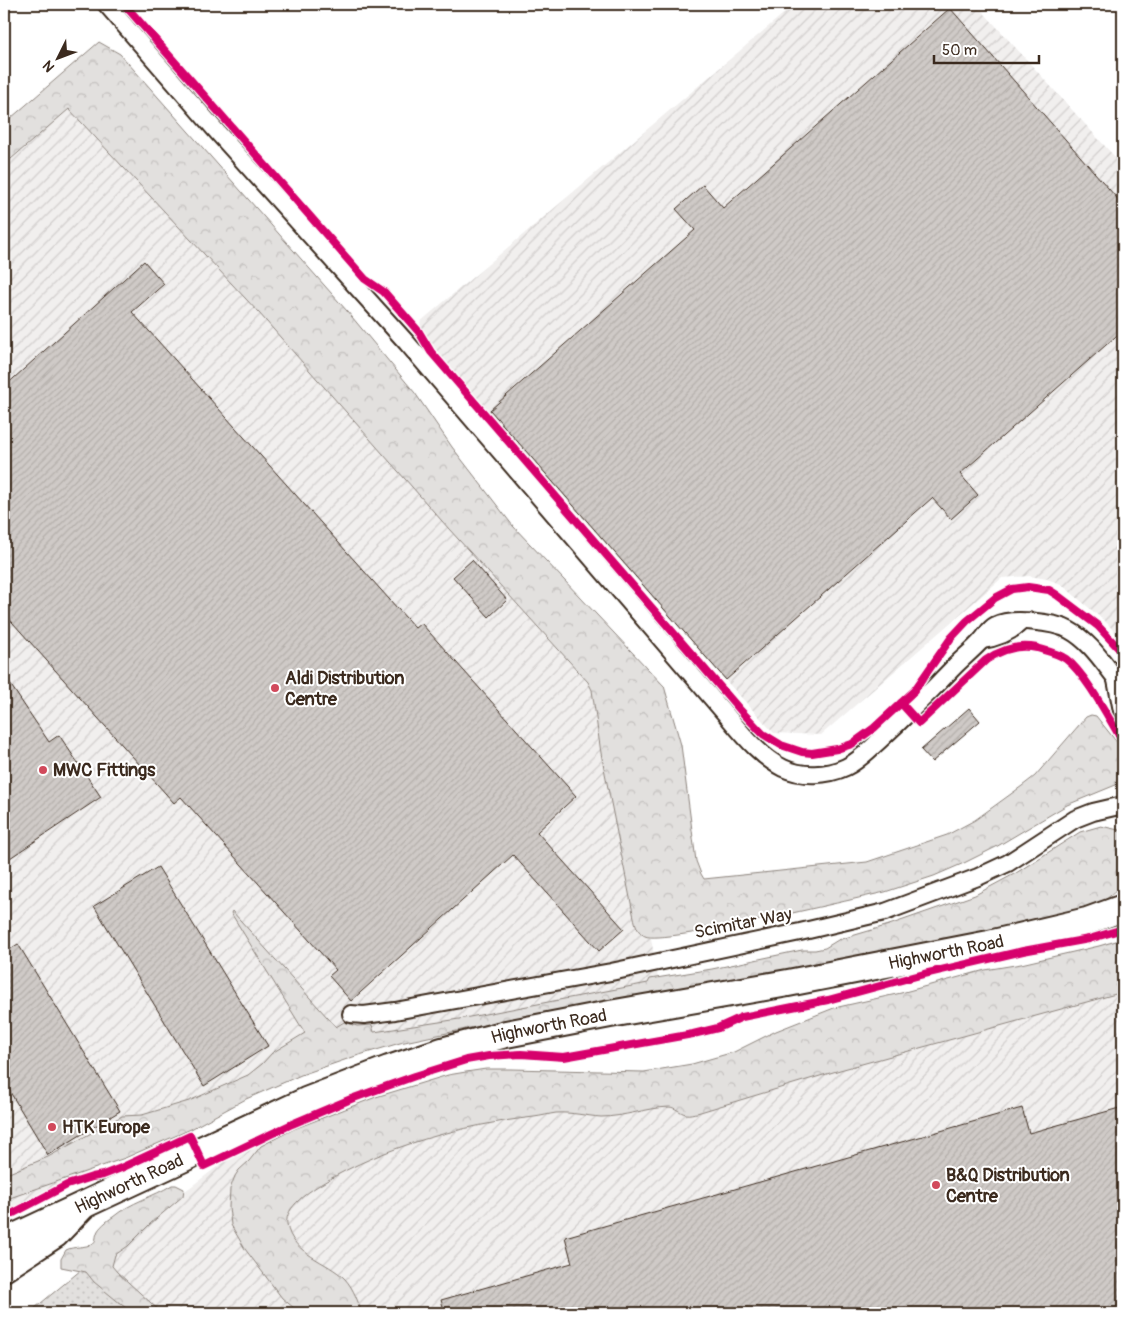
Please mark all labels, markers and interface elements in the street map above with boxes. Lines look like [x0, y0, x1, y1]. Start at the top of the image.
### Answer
north arrow [32, 32, 82, 82]
scale bar [934, 32, 1040, 64]
text: 50 m [942, 41, 977, 60]
text: N [39, 57, 58, 76]
place label: Aldi Distribution Centre [285, 667, 404, 711]
marker: Aldi Distribution Centre [269, 682, 281, 694]
place label: MWC Fittings [53, 759, 156, 782]
marker: MWC Fittings [37, 764, 49, 776]
street label: Scimitar Way [692, 903, 794, 944]
street label: Highworth Road [886, 930, 1006, 975]
street label: Highworth Road [488, 1004, 609, 1049]
place label: HTK Europe [62, 1116, 151, 1139]
marker: HTK Europe [46, 1121, 58, 1133]
street label: Highworth Road [71, 1149, 187, 1219]
place label: B&Q Distribution Centre [946, 1164, 1070, 1208]
marker: B&Q Distribution Centre [930, 1179, 942, 1191]

